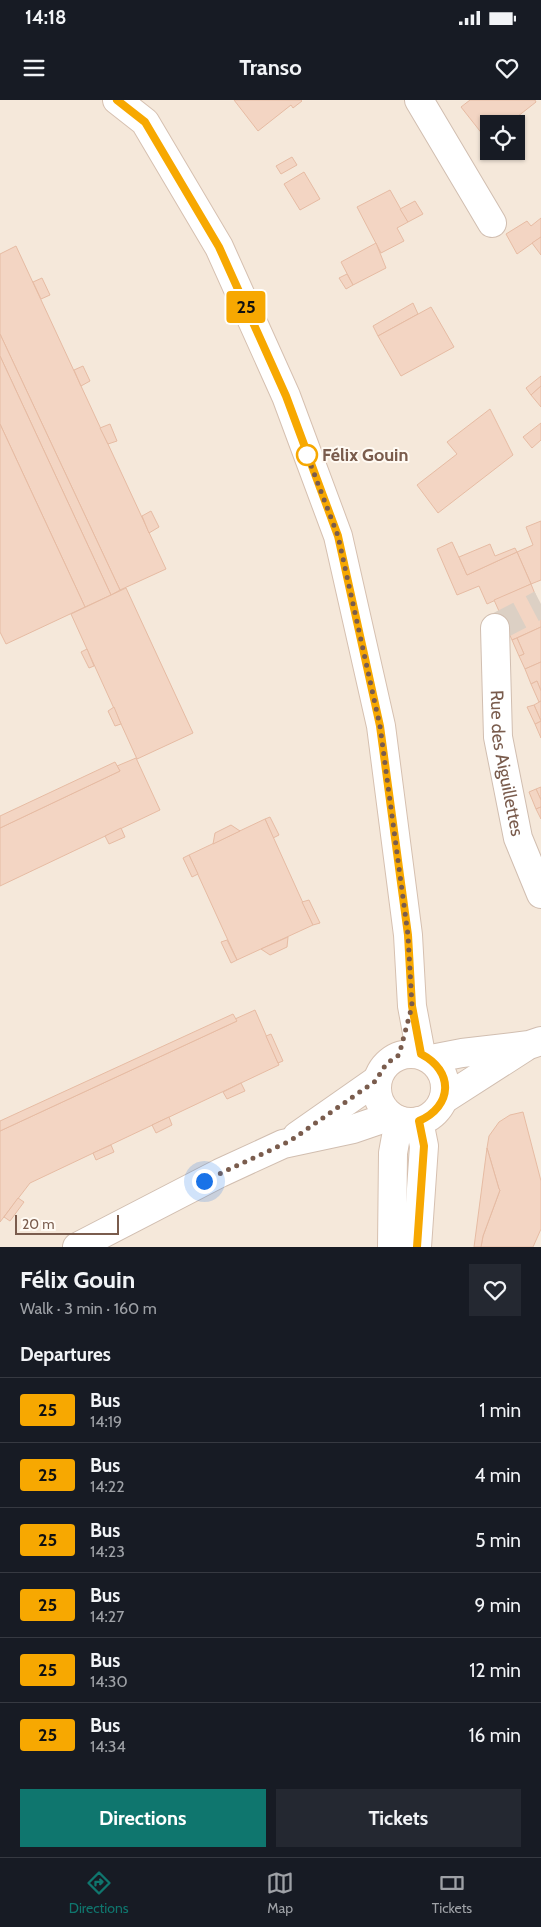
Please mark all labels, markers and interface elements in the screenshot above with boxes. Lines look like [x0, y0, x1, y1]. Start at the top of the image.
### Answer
text: 14:18 [25, 6, 67, 29]
icon: menu [20, 54, 48, 82]
text: Transo [239, 54, 302, 81]
icon: heart [493, 54, 521, 82]
map controls [480, 115, 525, 160]
button: locate [480, 115, 525, 160]
line badge: 25 [224, 291, 268, 323]
text: 25 [236, 296, 256, 318]
marker: Félix Gouin [296, 444, 318, 466]
place label: Félix Gouin [322, 444, 408, 466]
street label: Rue des Aiguillettes [486, 690, 528, 838]
your location [192, 1169, 217, 1194]
scale bar [15, 1212, 119, 1235]
text: 20 m [22, 1215, 55, 1233]
button: heart [469, 1264, 521, 1316]
text: Félix Gouin [20, 1265, 135, 1294]
text: Walk · 3 min · 160 m [20, 1299, 157, 1318]
text: Departures [20, 1343, 111, 1366]
text: Bus [90, 1389, 120, 1412]
text: 25 [38, 1399, 57, 1421]
text: 1 min [479, 1399, 521, 1422]
text: 14:19 [90, 1412, 122, 1431]
text: Bus [90, 1454, 120, 1477]
text: 25 [38, 1464, 57, 1486]
text: 4 min [474, 1464, 521, 1487]
text: 14:22 [90, 1477, 125, 1496]
text: Bus [90, 1519, 120, 1542]
text: 25 [38, 1529, 57, 1551]
text: 5 min [475, 1529, 521, 1552]
text: 14:23 [90, 1542, 125, 1561]
text: Bus [90, 1584, 120, 1607]
text: 25 [38, 1594, 57, 1616]
text: 9 min [475, 1594, 521, 1617]
text: 14:27 [90, 1607, 124, 1626]
text: Bus [90, 1649, 120, 1672]
text: 25 [38, 1659, 57, 1681]
text: 12 min [469, 1659, 521, 1682]
text: 14:30 [90, 1672, 128, 1691]
text: Bus [90, 1714, 120, 1737]
text: 25 [38, 1724, 57, 1746]
text: 16 min [468, 1724, 521, 1747]
text: 14:34 [90, 1737, 126, 1756]
button: Directions [20, 1789, 266, 1847]
button: Tickets [276, 1789, 521, 1847]
tab: Directions [69, 1869, 129, 1917]
tab: Map [266, 1869, 294, 1917]
tab: Tickets [432, 1869, 472, 1917]

